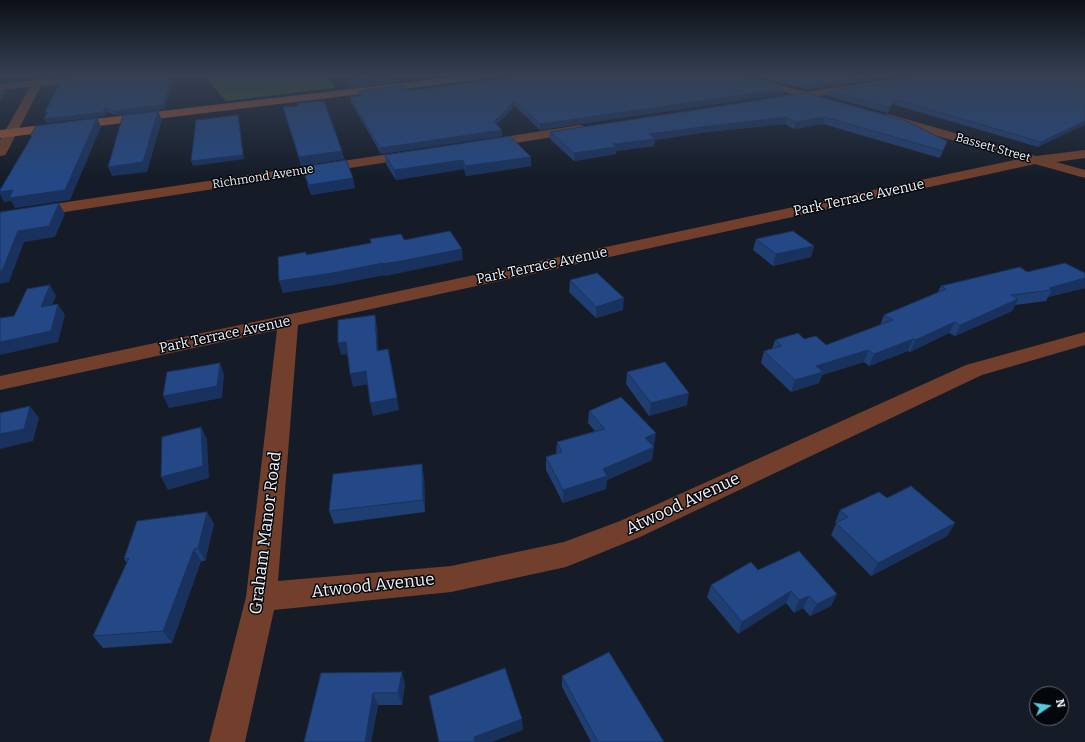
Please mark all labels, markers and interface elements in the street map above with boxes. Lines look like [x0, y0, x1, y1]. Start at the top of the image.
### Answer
street label: Bassett Street [954, 130, 1032, 166]
street label: Richmond Avenue [211, 162, 315, 192]
street label: Park Terrace Avenue [792, 176, 926, 220]
street label: Park Terrace Avenue [475, 244, 609, 288]
street label: Park Terrace Avenue [158, 313, 292, 357]
street label: Graham Manor Road [246, 450, 286, 616]
street label: Atwood Avenue [623, 469, 743, 539]
street label: Atwood Avenue [310, 569, 436, 603]
north arrow [1029, 686, 1069, 726]
text: N [1053, 698, 1067, 709]

